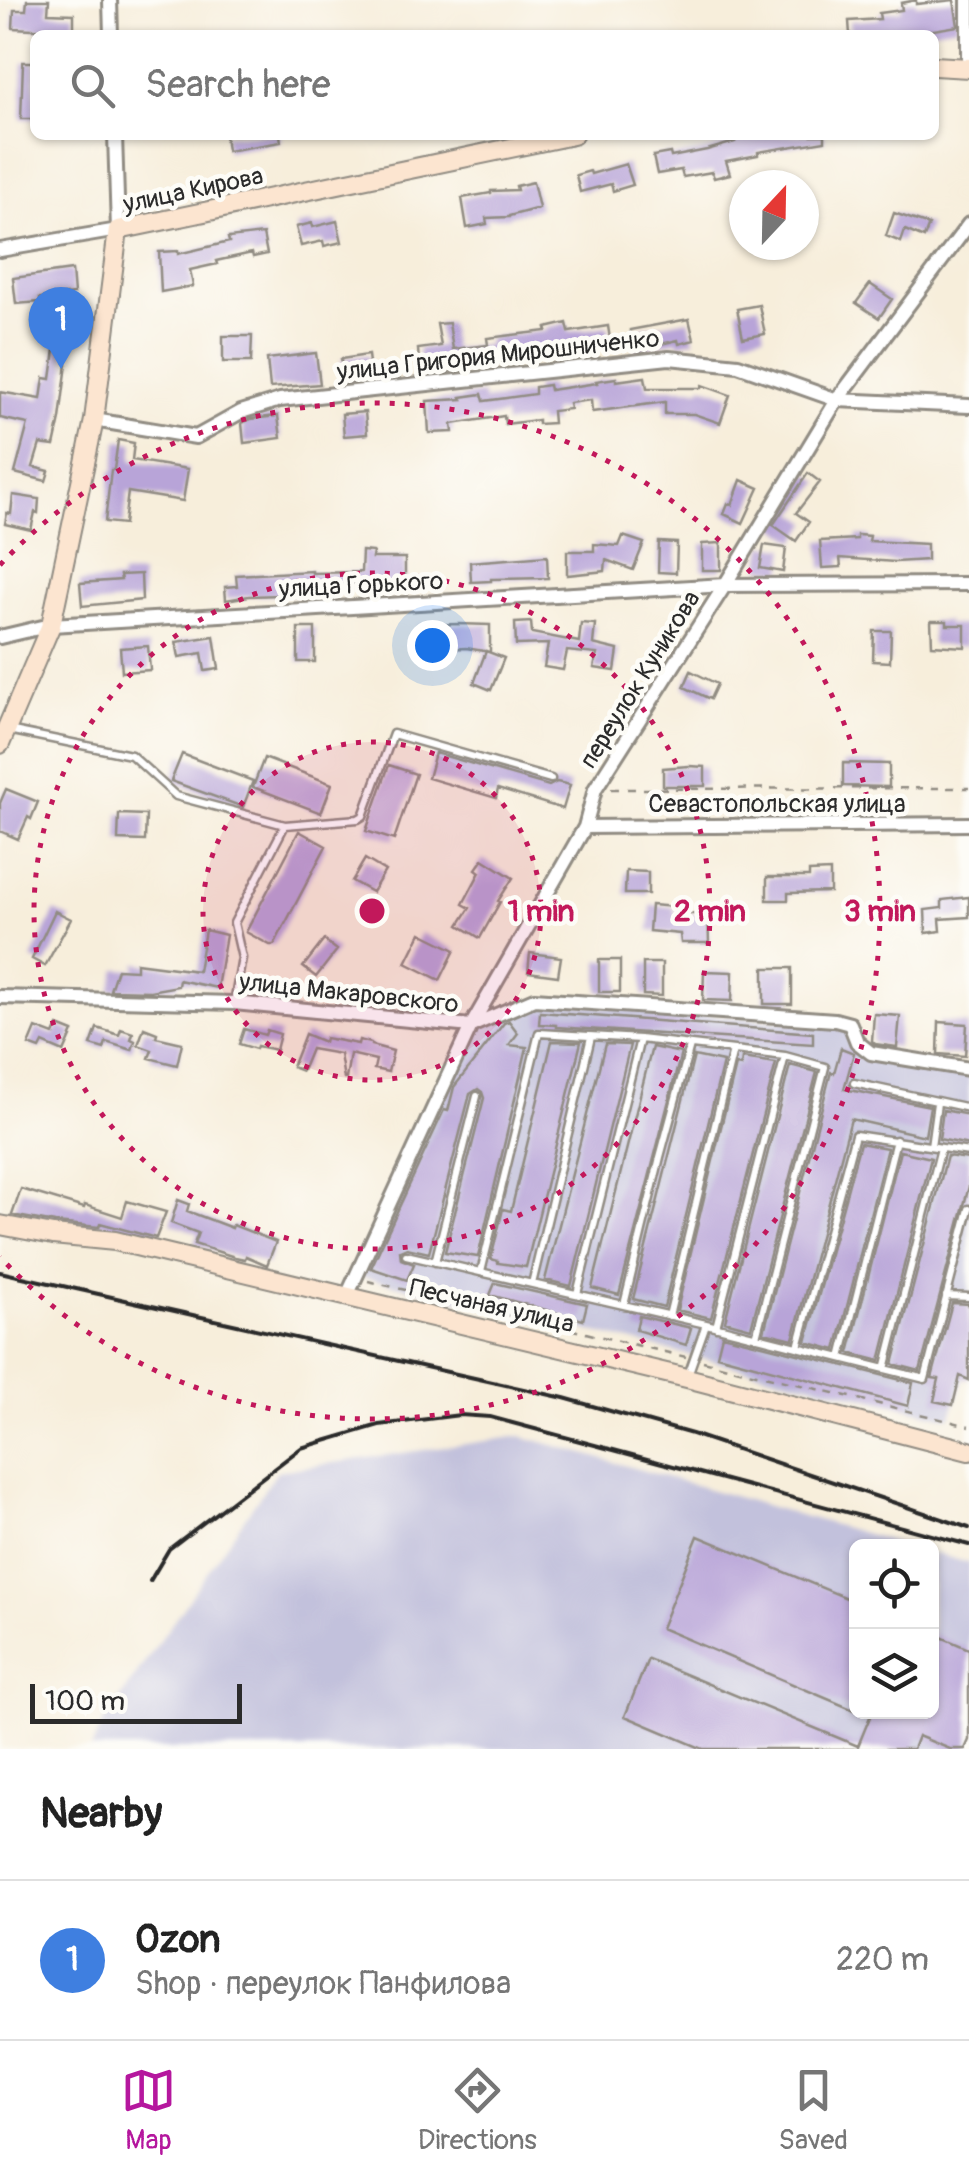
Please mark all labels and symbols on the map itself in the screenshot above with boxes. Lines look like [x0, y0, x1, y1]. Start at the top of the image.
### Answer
street label: улица Кирова [120, 161, 266, 221]
north arrow [729, 170, 819, 260]
pin: 1 [28, 286, 94, 369]
street label: улица Григория Мирошниченко [334, 323, 661, 388]
street label: улица Горького [277, 566, 444, 605]
street label: переулок Куникова [573, 585, 707, 774]
your location [407, 620, 458, 671]
street label: Севастопольская улица [648, 789, 906, 820]
centre of rings [354, 893, 390, 929]
text: 1 min [508, 893, 574, 930]
text: 2 min [674, 893, 746, 930]
text: 3 min [844, 893, 916, 930]
street label: улица Макаровского [237, 966, 460, 1020]
street label: Песчаная улица [406, 1272, 577, 1340]
scale bar [30, 1679, 242, 1724]

